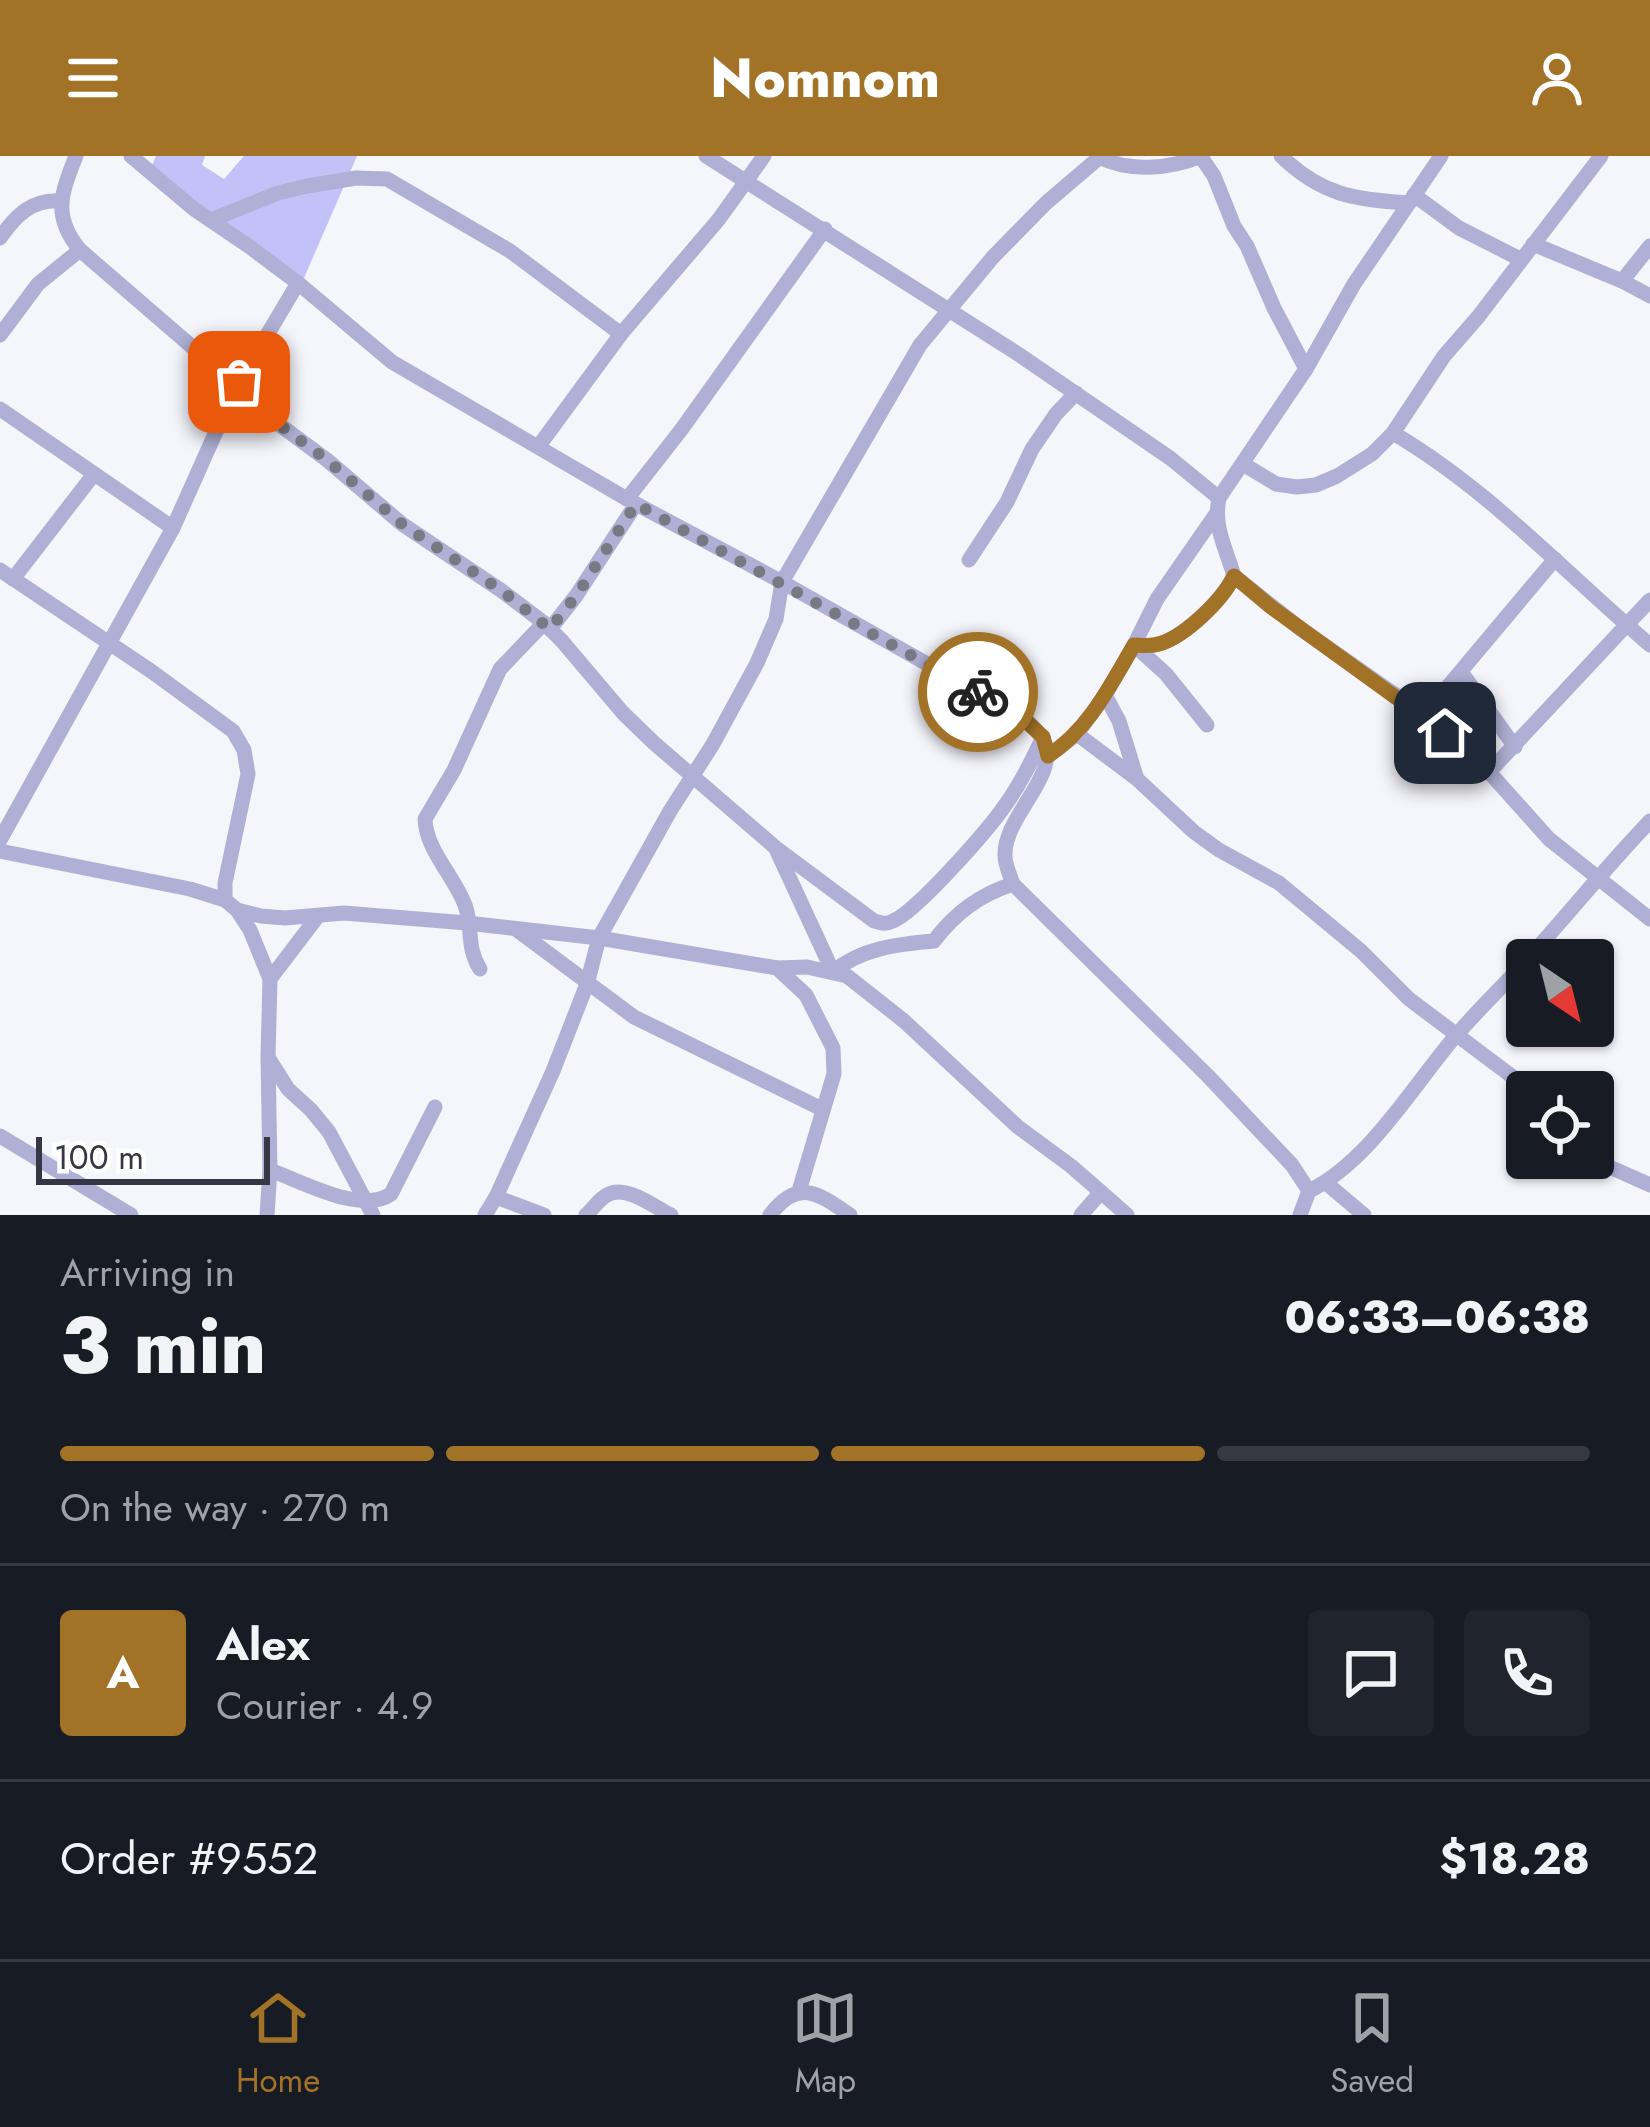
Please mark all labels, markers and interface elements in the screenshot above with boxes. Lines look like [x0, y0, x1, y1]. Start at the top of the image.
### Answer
text: Nomnom [710, 39, 940, 117]
icon: menu [60, 45, 126, 111]
icon: person [1524, 45, 1590, 111]
pin [188, 331, 290, 433]
icon: bag [206, 349, 272, 415]
courier [918, 632, 1038, 752]
icon: bike [945, 659, 1011, 725]
pin [1394, 682, 1496, 784]
icon: home [1412, 700, 1478, 766]
north arrow [1506, 939, 1614, 1047]
map controls [1506, 939, 1614, 1179]
button: locate [1506, 1071, 1614, 1179]
scale bar [36, 1131, 270, 1184]
text: 100 m [54, 1134, 144, 1181]
text: Arriving in [60, 1244, 235, 1301]
text: 06:33–06:38 [1284, 1285, 1590, 1350]
text: 3 min [60, 1290, 266, 1402]
text: On the way · 270 m [60, 1479, 390, 1536]
button: chat [1308, 1610, 1434, 1736]
button: phone [1464, 1610, 1590, 1736]
text: Alex [216, 1612, 310, 1677]
text: A [106, 1640, 140, 1705]
text: Courier · 4.9 [216, 1677, 433, 1734]
text: Order #9552 [60, 1826, 318, 1891]
text: $18.28 [1439, 1826, 1590, 1891]
tab: Home [236, 1985, 320, 2104]
tab: Map [792, 1985, 858, 2104]
tab: Saved [1330, 1985, 1414, 2104]

